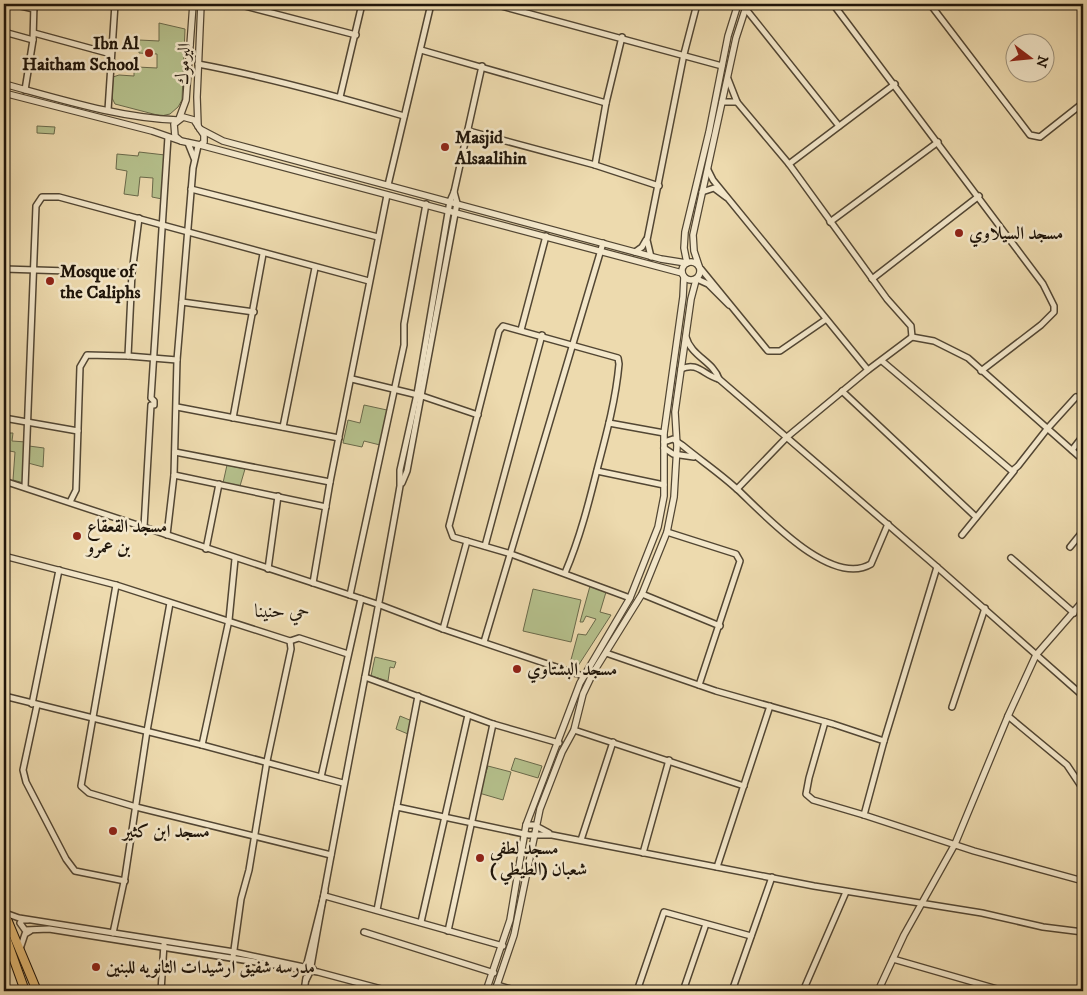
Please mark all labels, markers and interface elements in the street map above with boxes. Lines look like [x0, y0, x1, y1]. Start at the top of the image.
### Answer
north arrow [1004, 32, 1054, 82]
place label: Ibn Al Haitham School [22, 33, 140, 76]
street label: اليرموك [172, 42, 196, 86]
marker: Ibn Al Haitham School [143, 47, 155, 59]
text: N [1031, 53, 1052, 70]
place label: Masjid Alsaalihin [454, 127, 527, 170]
marker: Masjid Alsaalihin [439, 141, 451, 153]
place label: مسجد السيلاوي [969, 223, 1063, 248]
marker: مسجد السيلاوي [953, 227, 965, 239]
place label: Mosque of the Caliphs [60, 261, 141, 304]
marker: Mosque of the Caliphs [44, 275, 56, 287]
place label: مسجد القعقاع بن عمرو [85, 516, 167, 559]
marker: مسجد القعقاع بن عمرو [71, 530, 83, 542]
district label: حي حنينا [254, 600, 310, 626]
place label: مسجد البشتاوي [527, 659, 617, 684]
marker: مسجد البشتاوي [511, 663, 523, 675]
place label: مسجد ابن كثير [121, 821, 210, 843]
marker: مسجد ابن كثير [107, 825, 119, 837]
place label: مسجد لطفي شعبان (الطيطي ) [489, 838, 587, 886]
marker: مسجد لطفي شعبان (الطيطي ) [474, 852, 486, 864]
place label: مدرسه شفيق ارشيدات الثانويه للبنين [106, 957, 315, 979]
marker: مدرسه شفيق ارشيدات الثانويه للبنين [90, 961, 102, 973]

